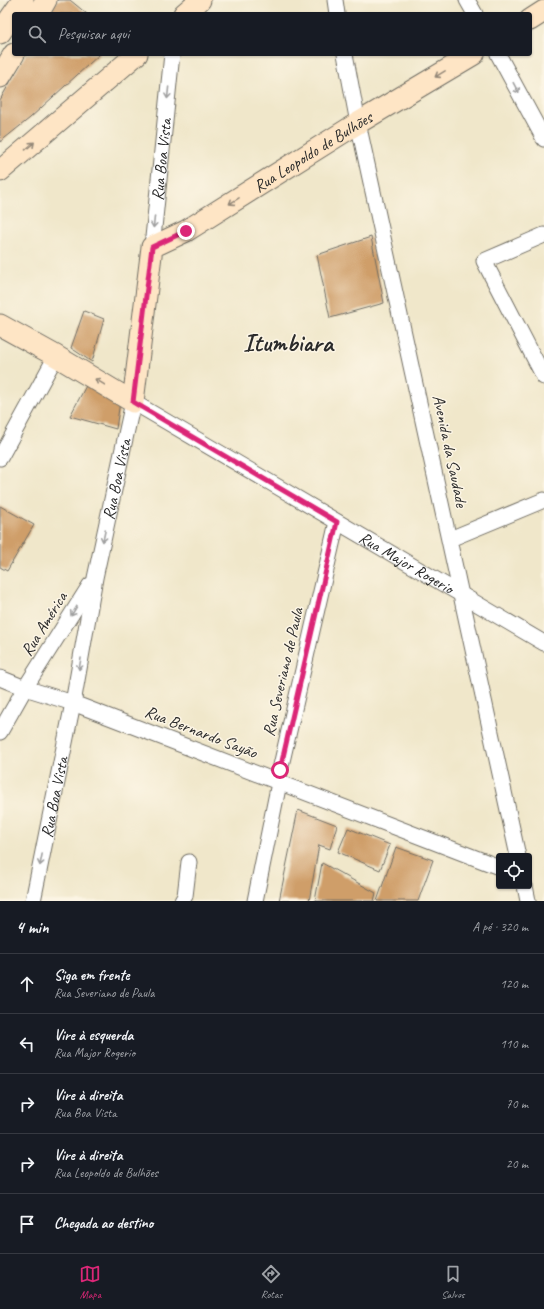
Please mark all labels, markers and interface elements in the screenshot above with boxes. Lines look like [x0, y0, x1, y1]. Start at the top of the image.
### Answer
search box [12, 12, 532, 56]
icon: search [26, 23, 48, 45]
text: Pesquisar aqui [58, 25, 129, 44]
one-way arrow [435, 70, 446, 78]
one-way arrow [513, 82, 521, 94]
one-way arrow [164, 86, 172, 99]
street label: Rua Leopoldo de Bulhões [249, 105, 378, 197]
street label: Rua Boa Vista [146, 116, 176, 201]
one-way arrow [24, 141, 35, 150]
one-way arrow [228, 197, 240, 205]
one-way arrow [151, 215, 158, 228]
route end [177, 222, 195, 240]
district label: Itumbiara [243, 327, 335, 359]
one-way arrow [94, 378, 106, 386]
street label: Avenida da Saudade [428, 393, 472, 510]
street label: Rua Boa Vista [97, 435, 136, 522]
street label: Rua Major Rogerio [355, 526, 459, 599]
one-way arrow [100, 529, 108, 542]
street label: Rua América [16, 587, 72, 660]
one-way arrow [70, 605, 79, 616]
street label: Rua Severiano de Paula [258, 605, 308, 738]
one-way arrow [76, 657, 84, 670]
street label: Rua Bernardo Sayão [142, 701, 261, 763]
street label: Rua Boa Vista [36, 753, 73, 839]
route start [271, 761, 289, 779]
one-way arrow [37, 853, 45, 866]
map controls [496, 853, 532, 889]
button: locate [496, 853, 532, 889]
text: 4 min [16, 917, 49, 938]
text: A pé · 320 m [472, 919, 528, 935]
text: Siga em frente [54, 966, 130, 985]
icon: ahead [16, 973, 38, 995]
text: 120 m [500, 976, 528, 992]
text: Rua Severiano de Paula [54, 985, 154, 1001]
text: Vire à esquerda [54, 1026, 133, 1045]
icon: left [16, 1033, 38, 1055]
text: 110 m [500, 1036, 528, 1052]
text: Rua Major Rogerio [54, 1045, 135, 1061]
text: Vire à direita [54, 1086, 123, 1105]
icon: right [16, 1093, 38, 1115]
text: 70 m [506, 1096, 528, 1112]
text: Rua Boa Vista [54, 1105, 117, 1121]
text: Vire à direita [54, 1146, 123, 1165]
icon: right [16, 1153, 38, 1175]
text: 20 m [506, 1156, 528, 1172]
text: Rua Leopoldo de Bulhões [54, 1165, 158, 1181]
icon: arrive [16, 1213, 38, 1235]
text: Chegada ao destino [54, 1214, 153, 1233]
tab: Mapa [79, 1263, 101, 1301]
tab: Rotas [260, 1263, 282, 1301]
tab: Salvos [441, 1263, 465, 1301]

